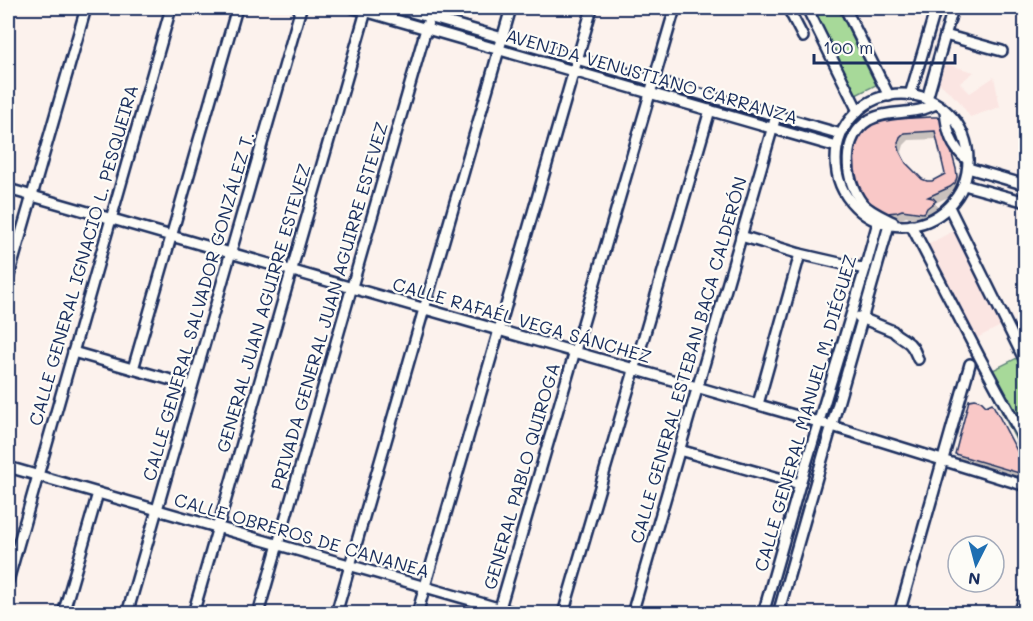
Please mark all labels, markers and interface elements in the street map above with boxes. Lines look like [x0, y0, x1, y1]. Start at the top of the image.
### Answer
street label: AVENIDA VENUSTIANO CARRANZA [503, 23, 801, 129]
scale bar [814, 27, 955, 65]
text: 100 m [823, 35, 873, 59]
street label: CALLE GENERAL IGNACIO L. PESQUEIRA [23, 82, 143, 428]
street label: PRIVADA GENERAL JUAN AGUIRRE ESTEVEZ [265, 119, 393, 493]
street label: CALLE GENERAL SALVADOR GONZÁLEZ T. [136, 128, 260, 484]
street label: GENERAL JUAN AGUIRRE ESTEVEZ [210, 161, 316, 455]
street label: CALLE GENERAL ESTEBAN BACA CALDERÓN [624, 174, 752, 546]
street label: CALLE GENERAL MANUEL M. DIÉGUEZ [748, 252, 862, 574]
street label: CALLE RAFAÉL VEGA SÁNCHEZ [390, 272, 654, 368]
street label: GENERAL PABLO QUIROGA [477, 360, 565, 592]
street label: CALLE OBREROS DE CANANEA [171, 487, 433, 583]
north arrow [946, 534, 1006, 594]
text: N [967, 568, 982, 590]

